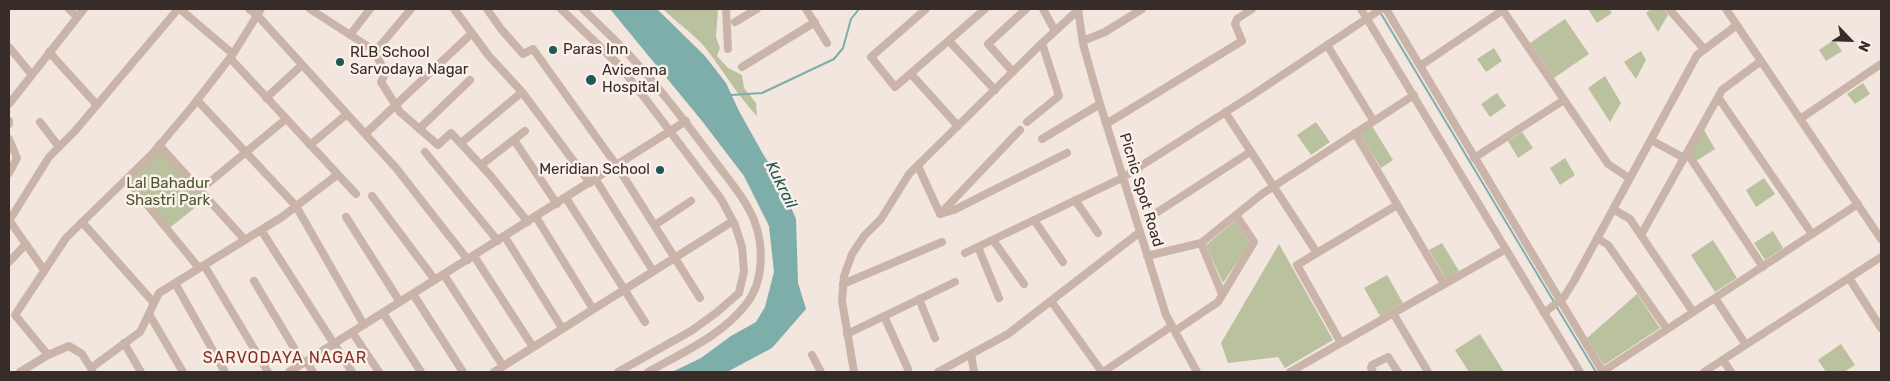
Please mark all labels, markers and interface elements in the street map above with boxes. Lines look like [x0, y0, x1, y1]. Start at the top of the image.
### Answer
north arrow [1825, 15, 1875, 65]
text: N [1854, 38, 1874, 54]
place label: Paras Inn [563, 41, 628, 59]
place label: RLB School Sarvodaya Nagar [350, 44, 469, 79]
marker: Paras Inn [547, 44, 559, 56]
marker: RLB School Sarvodaya Nagar [334, 56, 346, 68]
place label: Avicenna Hospital [602, 62, 667, 97]
marker: Avicenna Hospital [584, 73, 598, 87]
street label: Picnic Spot Road [1115, 131, 1167, 249]
water label: Kukrail [761, 158, 801, 212]
place label: Meridian School [539, 161, 650, 179]
marker: Meridian School [654, 164, 666, 176]
park label: Lal Bahadur Shastri Park [126, 175, 210, 210]
district label: SARVODAYA NAGAR [201, 348, 369, 368]

